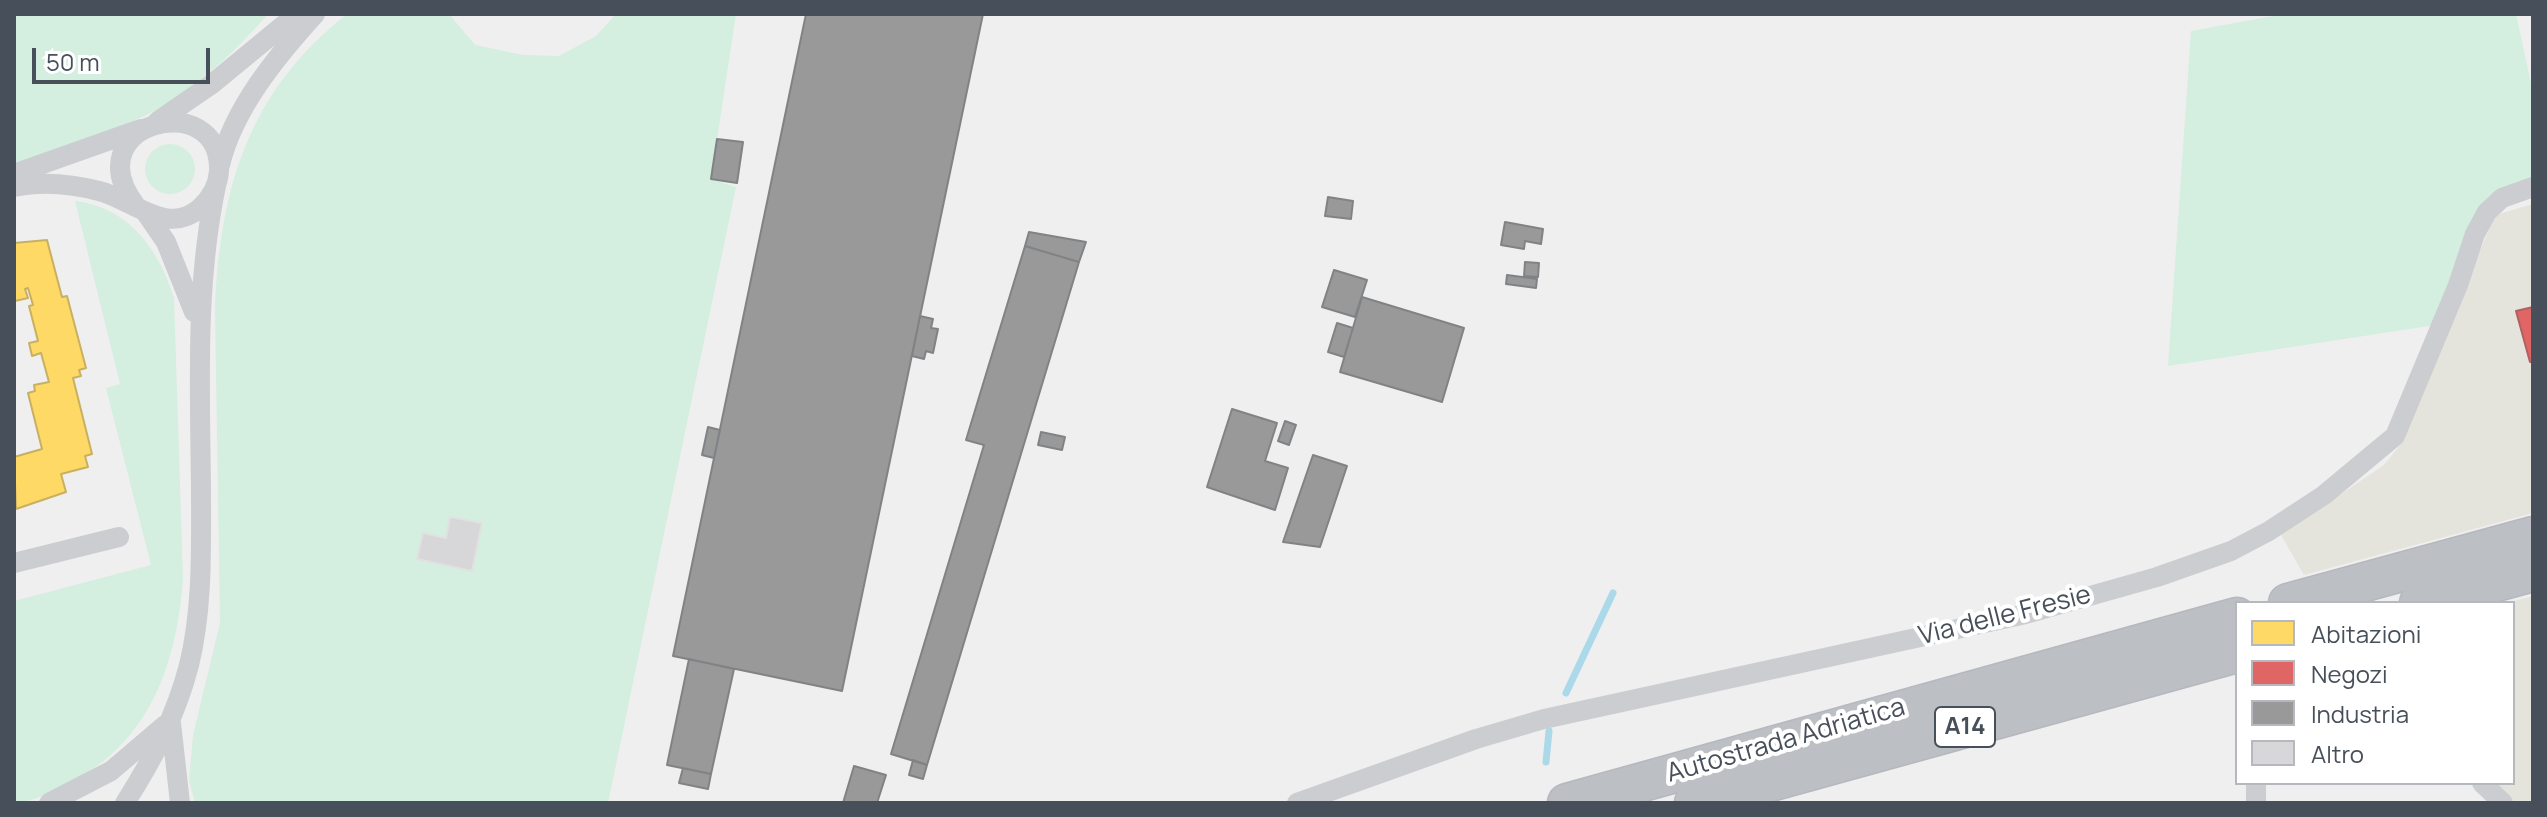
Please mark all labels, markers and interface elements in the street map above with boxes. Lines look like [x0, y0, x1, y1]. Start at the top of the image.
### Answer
scale bar [36, 32, 214, 82]
text: 50 m [46, 45, 100, 78]
street label: Via delle Fresie [1916, 580, 2094, 652]
legend [2235, 601, 2515, 785]
text: Abitazioni [2311, 617, 2421, 650]
text: Negozi [2311, 657, 2388, 690]
street label: Autostrada Adriatica [1663, 692, 1909, 790]
text: Industria [2311, 697, 2409, 730]
road number: A14 [1935, 707, 1995, 747]
text: Altro [2311, 737, 2364, 770]

